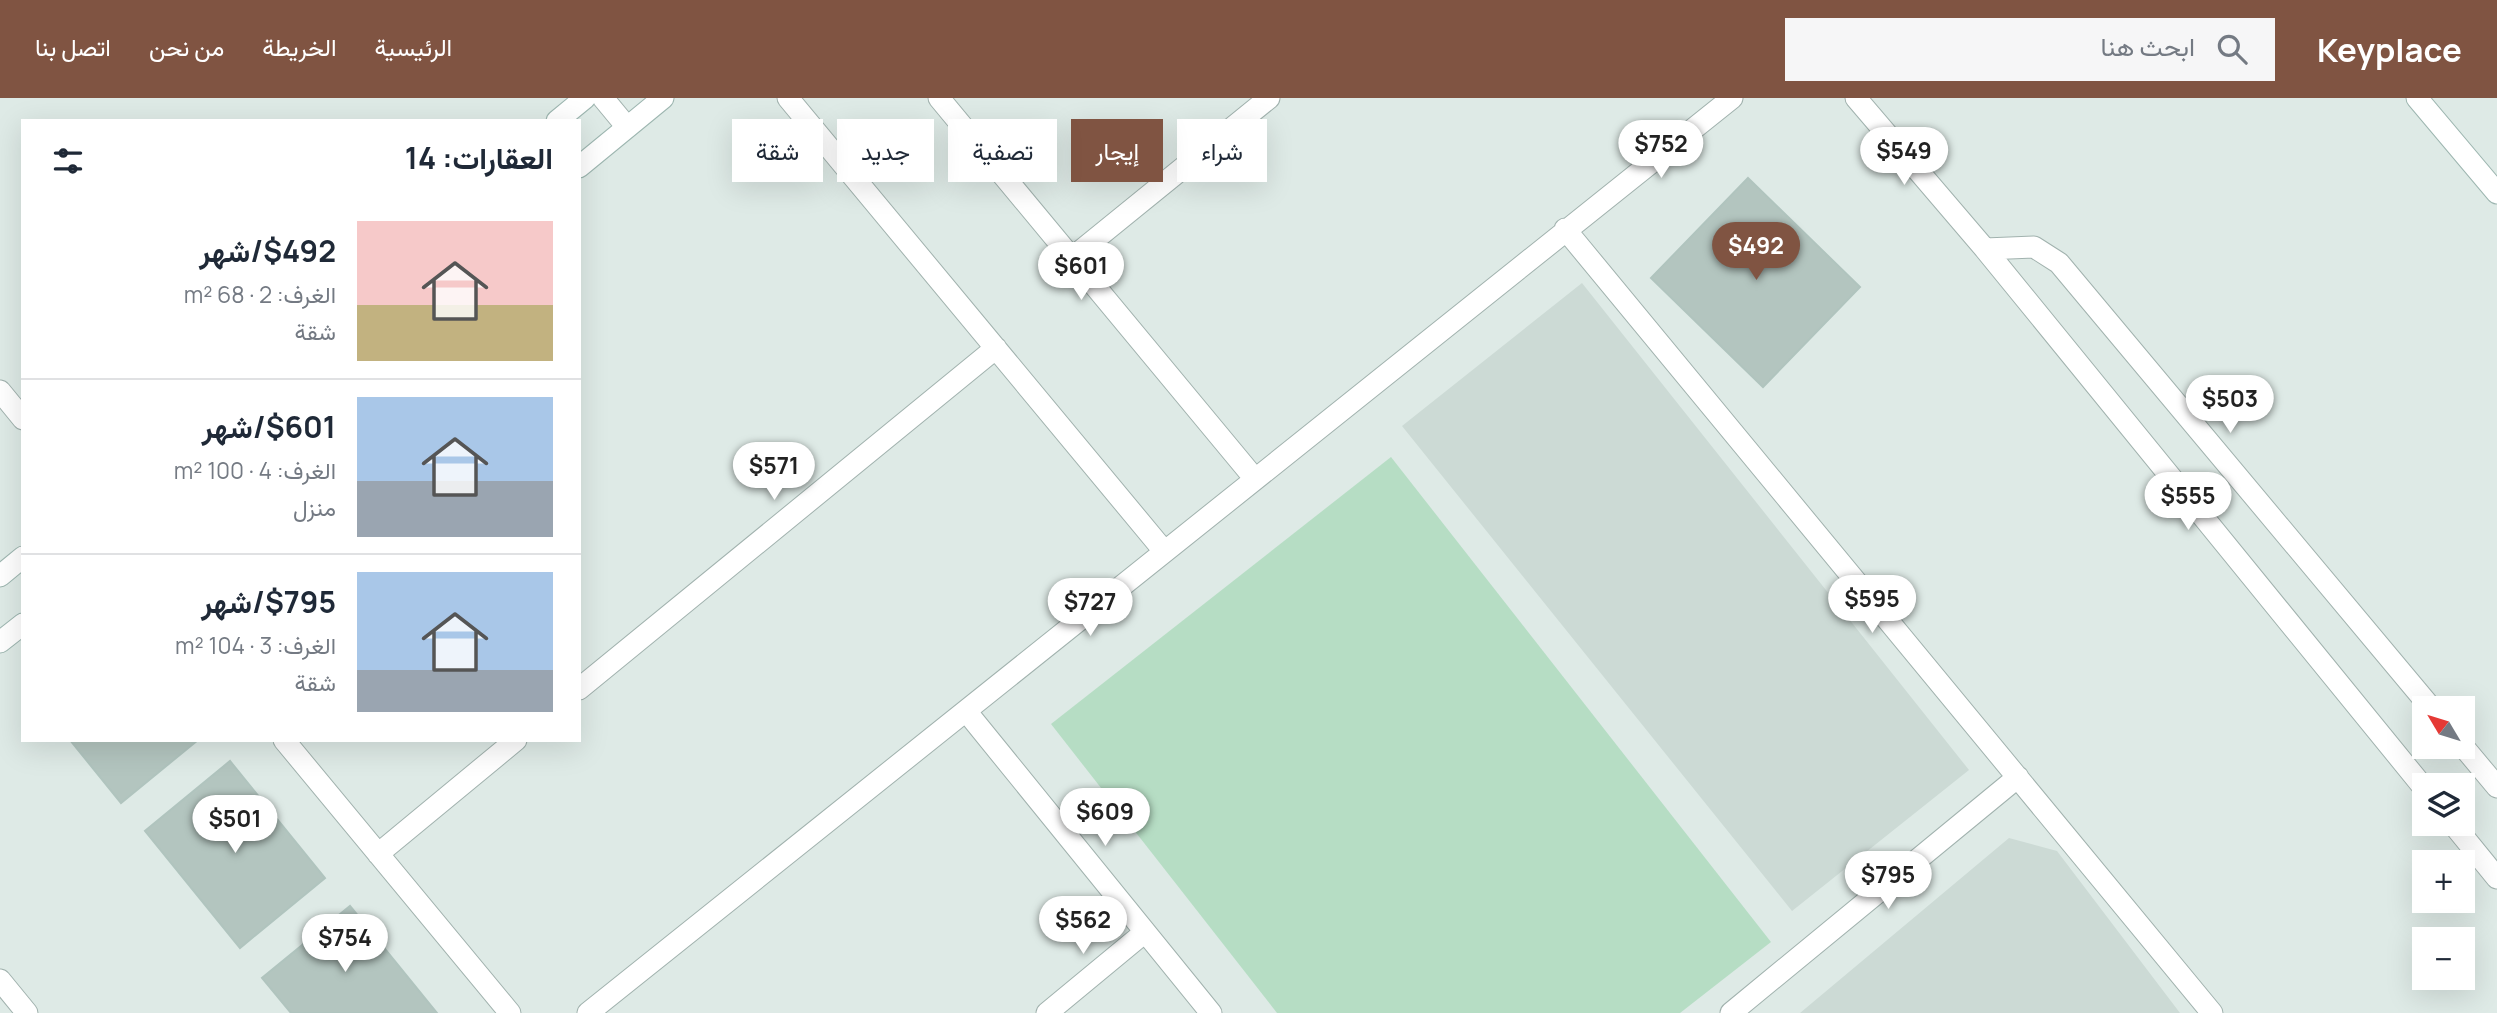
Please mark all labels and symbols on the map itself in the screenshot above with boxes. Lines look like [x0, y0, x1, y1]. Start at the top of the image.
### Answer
pin: $752 [1620, 120, 1702, 180]
pin: $549 [1863, 127, 1945, 187]
pin: $492 [1715, 222, 1797, 282]
pin: $601 [1040, 242, 1122, 302]
pin: $503 [2189, 376, 2271, 435]
pin: $571 [733, 442, 815, 502]
pin: $555 [2147, 472, 2229, 532]
pin: $595 [1831, 575, 1913, 635]
pin: $727 [1049, 578, 1131, 638]
north arrow [2412, 696, 2474, 760]
pin: $609 [1064, 788, 1146, 848]
pin: $501 [194, 796, 276, 855]
pin: $795 [1847, 852, 1929, 911]
pin: $562 [1042, 896, 1124, 956]
pin: $754 [304, 914, 386, 974]

